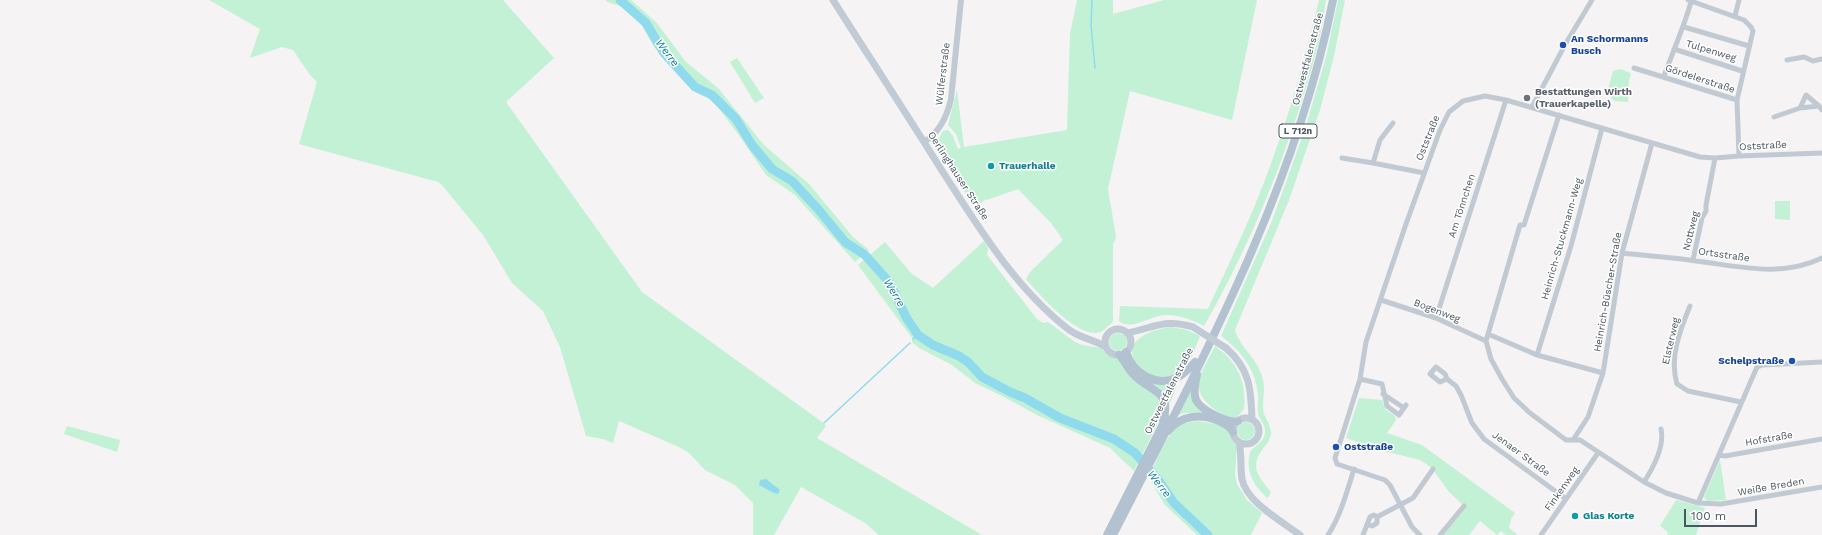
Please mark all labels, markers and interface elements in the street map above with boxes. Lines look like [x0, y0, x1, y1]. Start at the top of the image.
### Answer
street label: Ostwestfalenstraße [1290, 11, 1326, 107]
place label: An Schormanns Busch [1571, 33, 1648, 56]
water label: Werre [652, 37, 682, 69]
street label: Tulpenweg [1684, 38, 1738, 64]
marker: An Schormanns Busch [1558, 40, 1568, 50]
street label: Wülferstraße [933, 42, 953, 106]
street label: Gördelerstraße [1663, 62, 1737, 96]
place label: Bestattungen Wirth (Trauerkapelle) [1535, 86, 1632, 110]
marker: Bestattungen Wirth (Trauerkapelle) [1522, 93, 1532, 103]
street label: Oststraße [1413, 114, 1443, 162]
road number: L 712n [1279, 124, 1317, 138]
street label: Oerlinghauser Straße [925, 129, 991, 223]
street label: Oststraße [1739, 139, 1787, 153]
place label: Trauerhalle [999, 160, 1056, 172]
marker: Trauerhalle [986, 161, 996, 171]
street label: Am Tönnchen [1446, 172, 1478, 240]
street label: Heinrich-Stuckmann-Weg [1539, 177, 1585, 301]
street label: Nottweg [1680, 210, 1702, 252]
street label: Heinrich-Büscher-Straße [1592, 231, 1624, 353]
street label: Ortsstraße [1698, 245, 1750, 265]
water label: Werre [880, 276, 908, 310]
street label: Bogenweg [1412, 297, 1462, 325]
street label: Elsterweg [1660, 316, 1682, 366]
street label: Ostwestfalenstraße [1142, 346, 1196, 436]
place label: Schelpstraße [1718, 355, 1784, 367]
marker: Schelpstraße [1787, 356, 1797, 366]
street label: Jenaer Straße [1490, 429, 1552, 479]
street label: Hofstraße [1744, 429, 1794, 449]
place label: Oststraße [1344, 441, 1393, 453]
marker: Oststraße [1331, 442, 1341, 452]
street label: Finkenweg [1542, 464, 1582, 514]
water label: Werre [1144, 468, 1174, 500]
street label: Weiße Breden [1737, 475, 1805, 499]
scale bar [1686, 501, 1759, 527]
text: 100 m [1691, 509, 1726, 523]
place label: Glas Korte [1583, 510, 1634, 522]
marker: Glas Korte [1570, 511, 1580, 521]

